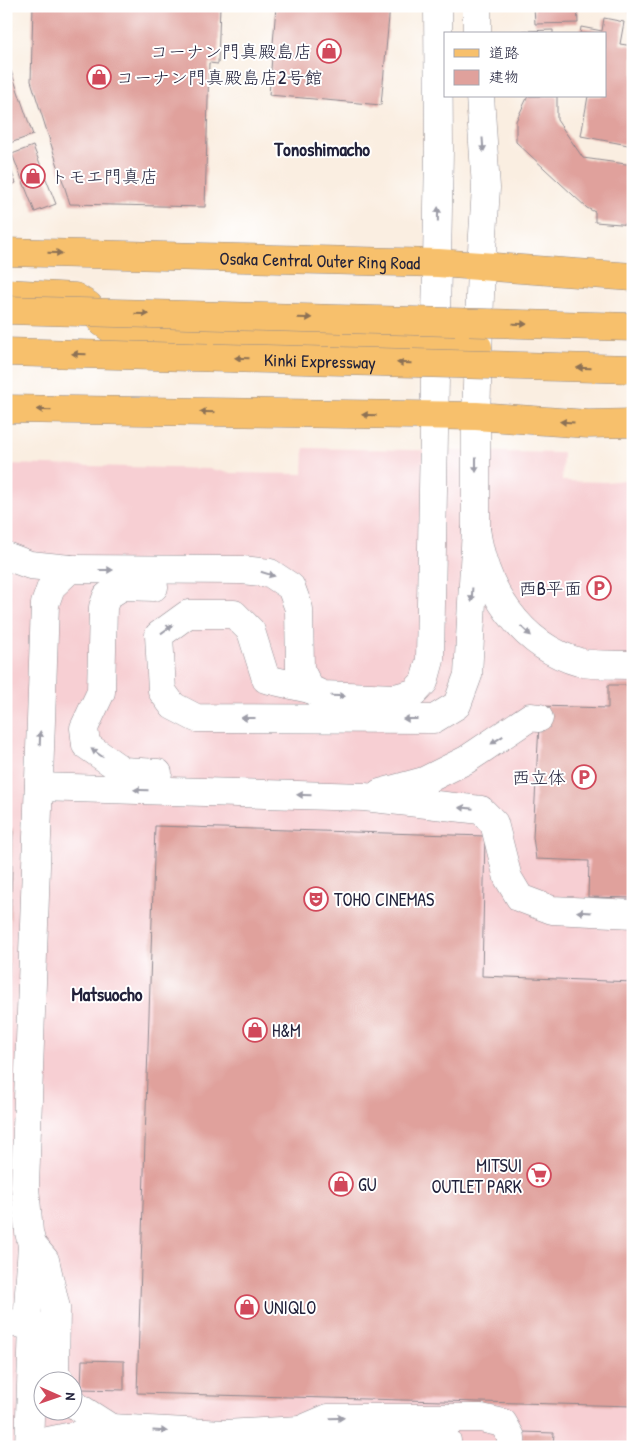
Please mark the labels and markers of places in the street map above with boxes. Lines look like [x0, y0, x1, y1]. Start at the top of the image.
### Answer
shop icon: コーナン門真殿島店 [316, 38, 342, 64]
place label: コーナン門真殿島店 [150, 39, 312, 64]
shop icon: コーナン門真殿島店2号館 [86, 64, 112, 90]
place label: コーナン門真殿島店2号館 [116, 65, 322, 90]
shop icon: トモエ門真店 [20, 163, 46, 189]
place label: トモエ門真店 [50, 164, 158, 189]
parking icon: 西B平面 [586, 575, 612, 601]
place label: 西B平面 [519, 576, 582, 601]
parking icon: 西立体 [571, 764, 597, 790]
place label: 西立体 [512, 765, 566, 790]
theatre icon: TOHO CINEMAS [303, 886, 329, 912]
place label: TOHO CINEMAS [334, 887, 434, 912]
shop icon: H&M [242, 1017, 268, 1043]
place label: H&M [272, 1018, 301, 1043]
place label: MITSUI OUTLET PARK [431, 1153, 523, 1199]
supermarket icon: MITSUI OUTLET PARK [526, 1162, 552, 1188]
shop icon: GU [328, 1171, 354, 1197]
place label: GU [358, 1172, 377, 1197]
shop icon: UNIQLO [234, 1294, 260, 1320]
place label: UNIQLO [264, 1295, 316, 1320]

